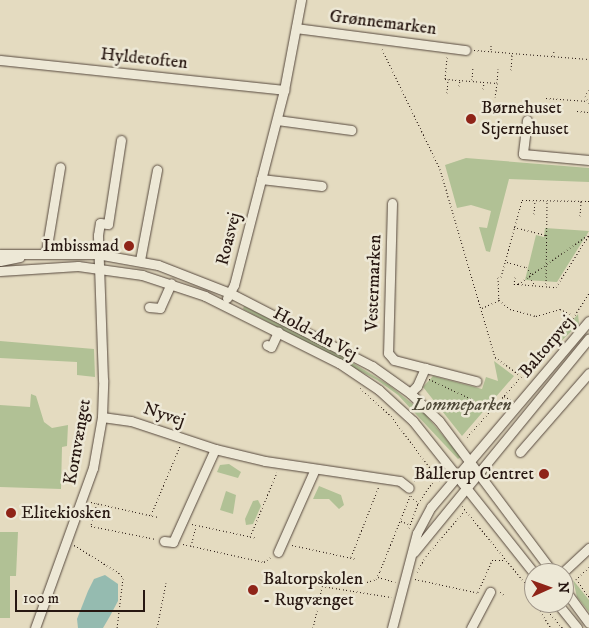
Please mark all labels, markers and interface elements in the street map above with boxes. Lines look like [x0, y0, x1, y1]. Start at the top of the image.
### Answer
street label: Grønnemarken [328, 6, 438, 40]
street label: Hyldetoften [99, 44, 189, 74]
place label: Børnehuset Stjernehuset [481, 98, 569, 140]
marker: Børnehuset Stjernehuset [465, 113, 477, 125]
street label: Roasvej [212, 210, 246, 268]
street label: Vestermarken [362, 234, 386, 332]
place label: Imbissmad [43, 235, 119, 257]
marker: Imbissmad [123, 240, 135, 252]
street label: Hold-An Vej [269, 303, 361, 365]
street label: Baltorpvej [515, 312, 579, 382]
park label: Lommeparken [413, 394, 511, 416]
street label: Kornvænget [60, 397, 96, 487]
street label: Nyvej [140, 398, 188, 432]
place label: Ballerup Centret [414, 463, 534, 485]
marker: Ballerup Centret [538, 468, 550, 480]
place label: Elitekiosken [21, 502, 111, 524]
marker: Elitekiosken [5, 507, 17, 519]
north arrow [524, 563, 574, 613]
place label: Baltorpskolen - Rugvænget [263, 569, 363, 612]
scale bar [18, 580, 148, 612]
text: N [554, 581, 572, 594]
marker: Baltorpskolen - Rugvænget [247, 584, 259, 596]
text: 100 m [23, 589, 59, 608]

